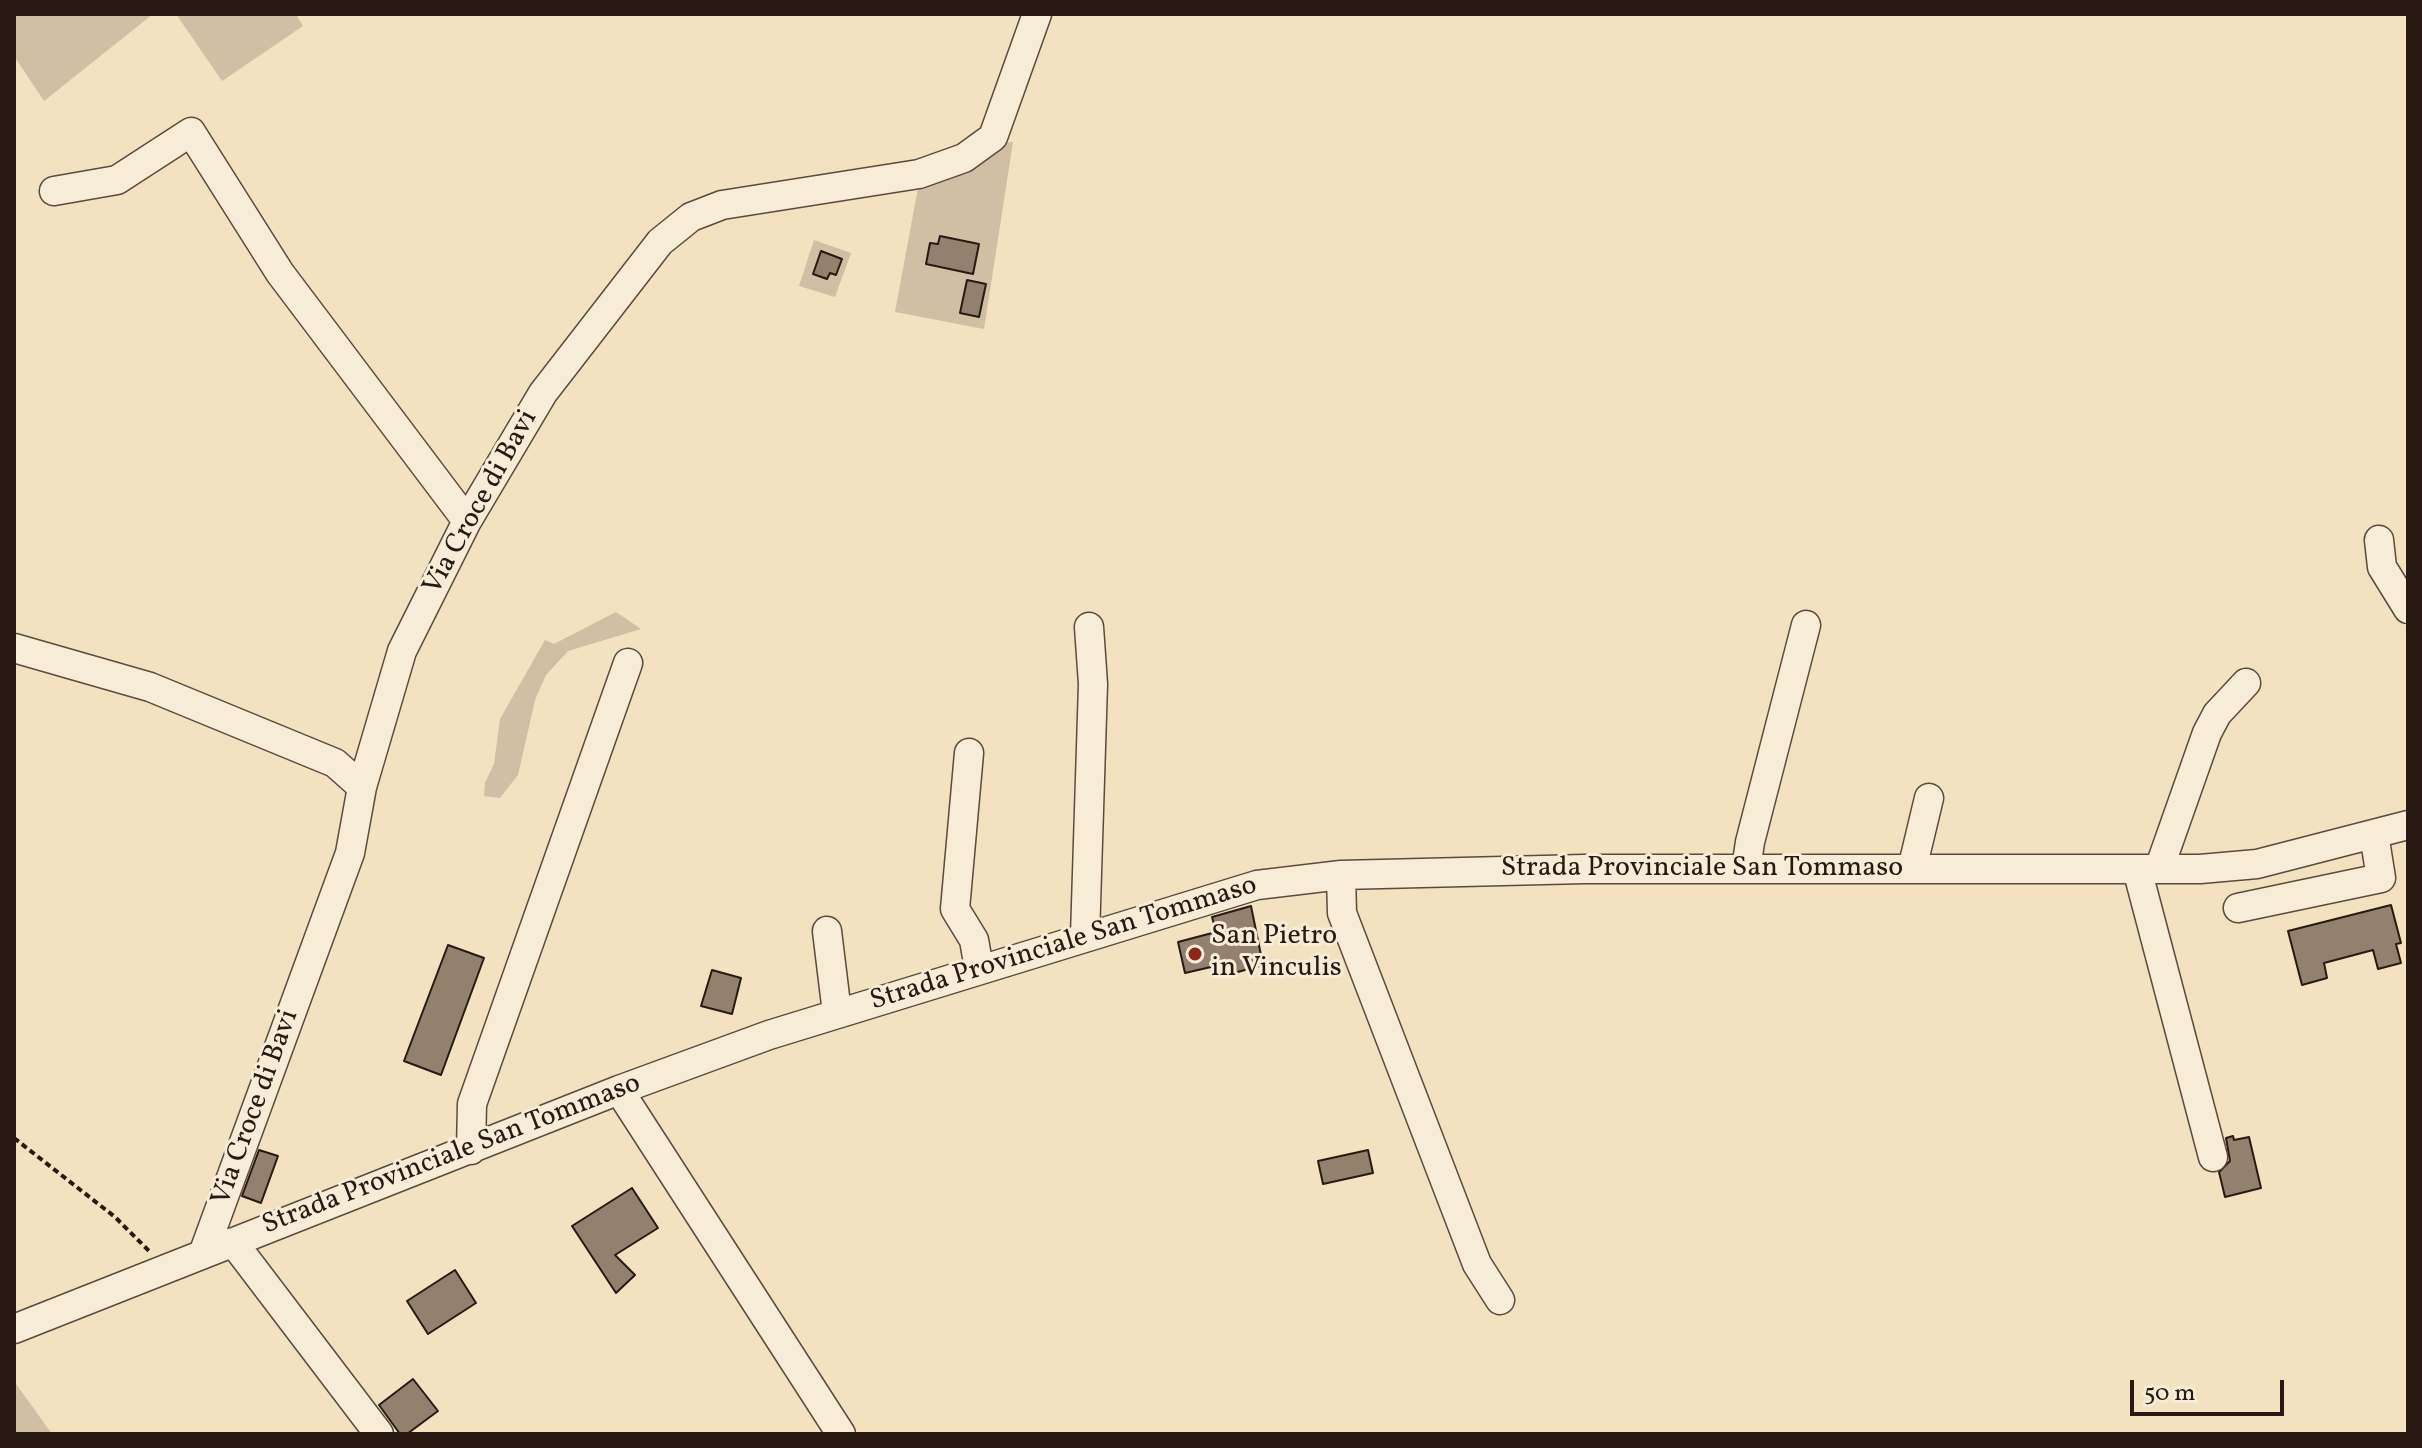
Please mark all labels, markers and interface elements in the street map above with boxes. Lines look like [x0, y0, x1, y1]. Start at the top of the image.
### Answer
street label: Via Croce di Bavi [417, 405, 547, 601]
street label: Strada Provinciale San Tommaso [1501, 853, 1903, 887]
street label: Strada Provinciale San Tommaso [867, 870, 1261, 1020]
place label: San Pietro in Vinculis [1211, 921, 1342, 987]
marker: San Pietro in Vinculis [1186, 945, 1204, 963]
street label: Via Croce di Bavi [206, 1006, 308, 1210]
street label: Strada Provinciale San Tommaso [258, 1068, 646, 1244]
scale bar [2134, 1364, 2288, 1414]
text: 50 m [2144, 1377, 2196, 1411]

